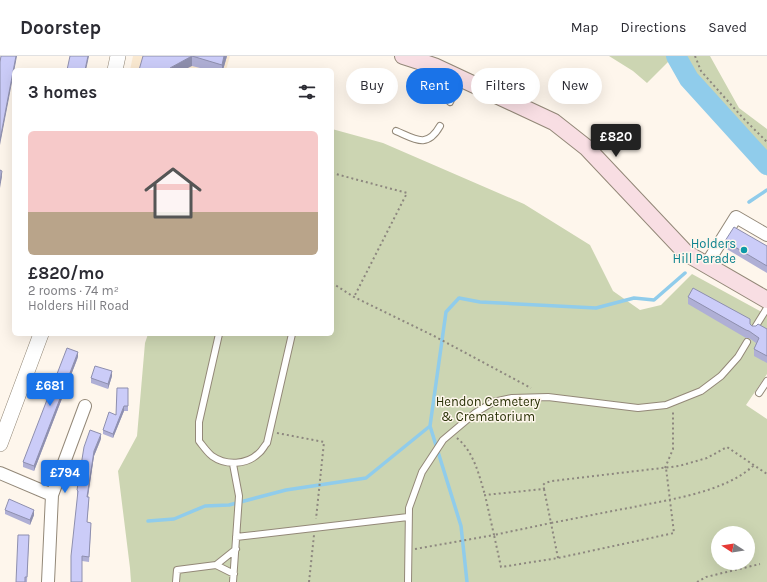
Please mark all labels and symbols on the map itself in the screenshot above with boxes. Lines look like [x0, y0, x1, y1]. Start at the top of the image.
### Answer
pin: £820 [592, 124, 640, 158]
place label: Holders Hill Parade [672, 236, 736, 266]
marker: Holders Hill Parade [739, 245, 749, 255]
pin: £681 [26, 373, 74, 407]
park label: Hendon Cemetery & Crematorium [436, 394, 540, 424]
pin: £794 [41, 460, 89, 494]
north arrow [711, 526, 755, 570]

